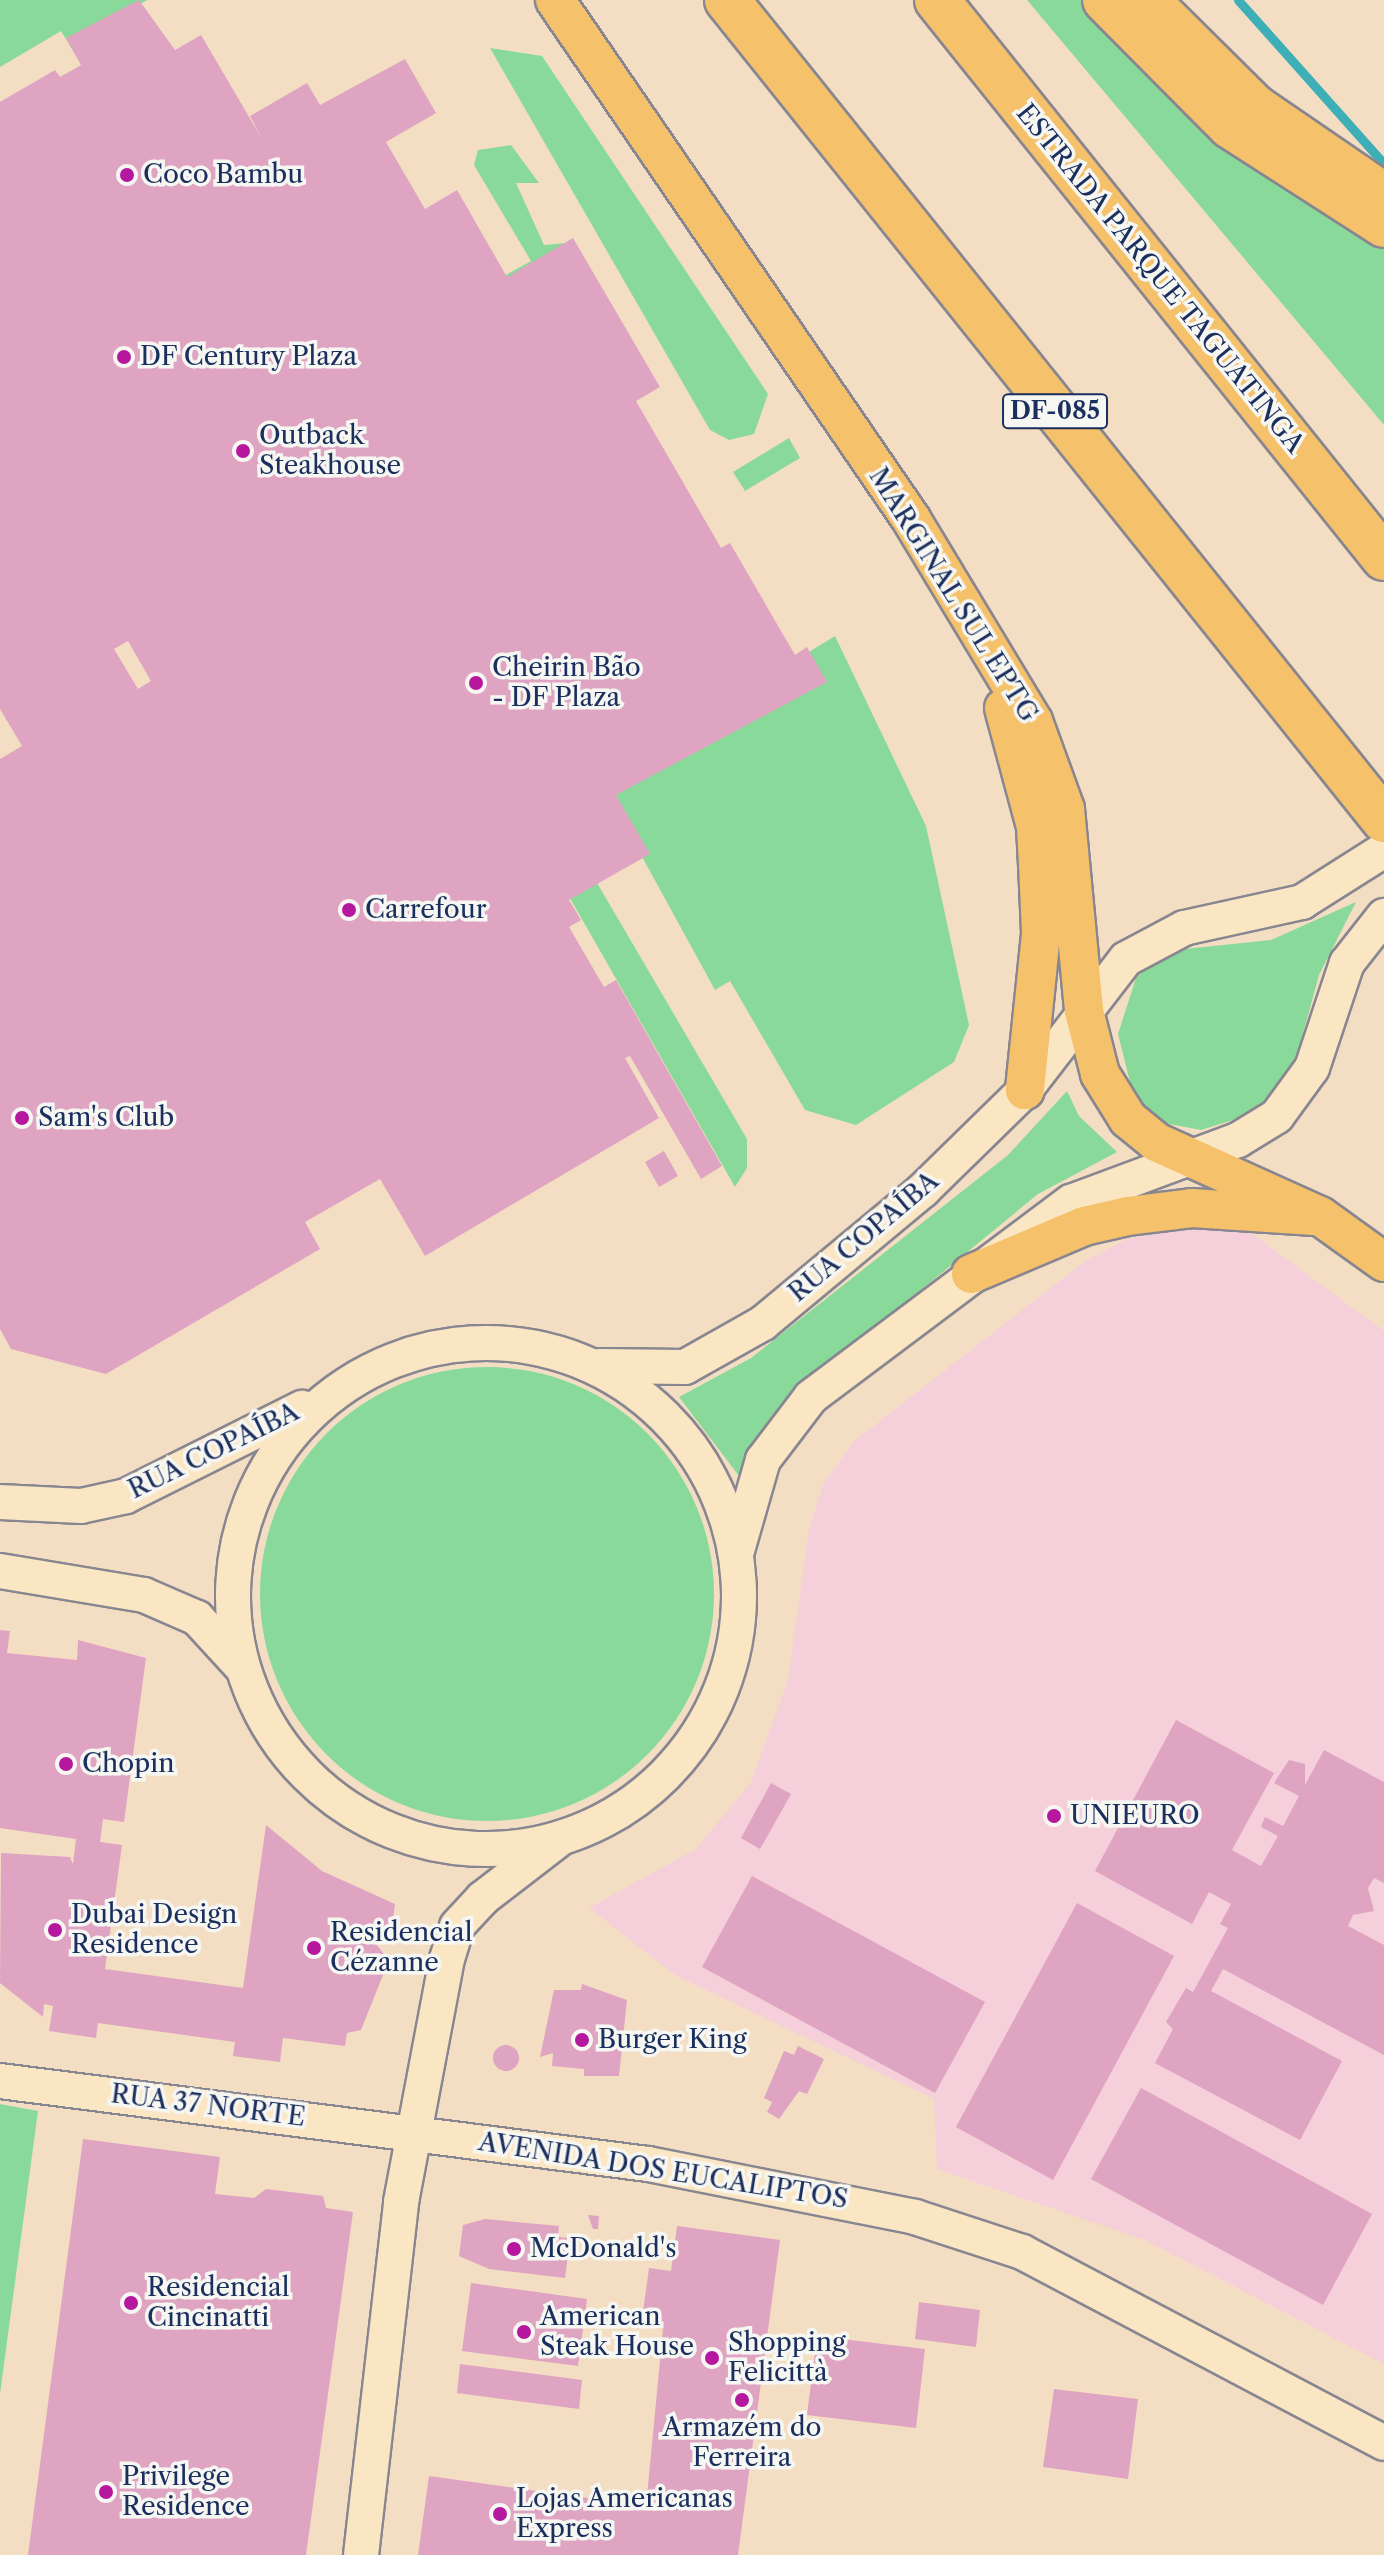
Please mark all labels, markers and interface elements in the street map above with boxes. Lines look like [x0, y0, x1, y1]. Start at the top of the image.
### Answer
street label: ESTRADA PARQUE TAGUATINGA [1009, 98, 1311, 460]
place label: Coco Bambu [143, 159, 303, 191]
marker: Coco Bambu [118, 166, 136, 184]
place label: DF Century Plaza [140, 341, 359, 373]
marker: DF Century Plaza [115, 348, 133, 366]
road number: DF-085 [1001, 391, 1109, 431]
place label: Outback Steakhouse [259, 420, 401, 482]
marker: Outback Steakhouse [234, 442, 252, 460]
street label: MARGINAL SUL EPTG [862, 462, 1044, 728]
place label: Cheirin Bão - DF Plaza [492, 652, 641, 714]
marker: Cheirin Bão - DF Plaza [467, 674, 485, 692]
place label: Carrefour [365, 894, 487, 926]
marker: Carrefour [340, 901, 358, 919]
place label: Sam's Club [38, 1102, 174, 1134]
marker: Sam's Club [13, 1109, 31, 1127]
street label: RUA COPAÍBA [782, 1165, 946, 1309]
street label: RUA COPAÍBA [123, 1396, 305, 1506]
place label: Chopin [82, 1748, 174, 1780]
marker: Chopin [57, 1755, 75, 1773]
place label: UNIEURO [1070, 1800, 1200, 1832]
marker: UNIEURO [1045, 1807, 1063, 1825]
place label: Dubai Design Residence [71, 1899, 237, 1960]
place label: Residencial Cézanne [330, 1917, 472, 1978]
marker: Dubai Design Residence [46, 1921, 64, 1939]
marker: Residencial Cézanne [305, 1939, 323, 1957]
place label: Burger King [598, 2024, 747, 2056]
marker: Burger King [573, 2031, 591, 2049]
street label: RUA 37 NORTE [109, 2079, 307, 2133]
street label: AVENIDA DOS EUCALIPTOS [476, 2126, 850, 2216]
place label: McDonald's [530, 2233, 677, 2265]
marker: McDonald's [505, 2240, 523, 2258]
place label: Residencial Cincinatti [147, 2272, 289, 2334]
marker: Residencial Cincinatti [122, 2294, 140, 2312]
place label: American Steak House [540, 2301, 694, 2362]
marker: American Steak House [515, 2323, 533, 2341]
place label: Shopping Felicittà [728, 2327, 846, 2388]
marker: Shopping Felicittà [703, 2349, 721, 2367]
marker: Armazém do Ferreira [733, 2391, 751, 2409]
place label: Armazém do Ferreira [662, 2412, 822, 2474]
place label: Privilege Residence [122, 2461, 250, 2522]
marker: Privilege Residence [97, 2483, 115, 2501]
place label: Lojas Americanas Express [516, 2483, 734, 2544]
marker: Lojas Americanas Express [491, 2505, 509, 2523]

